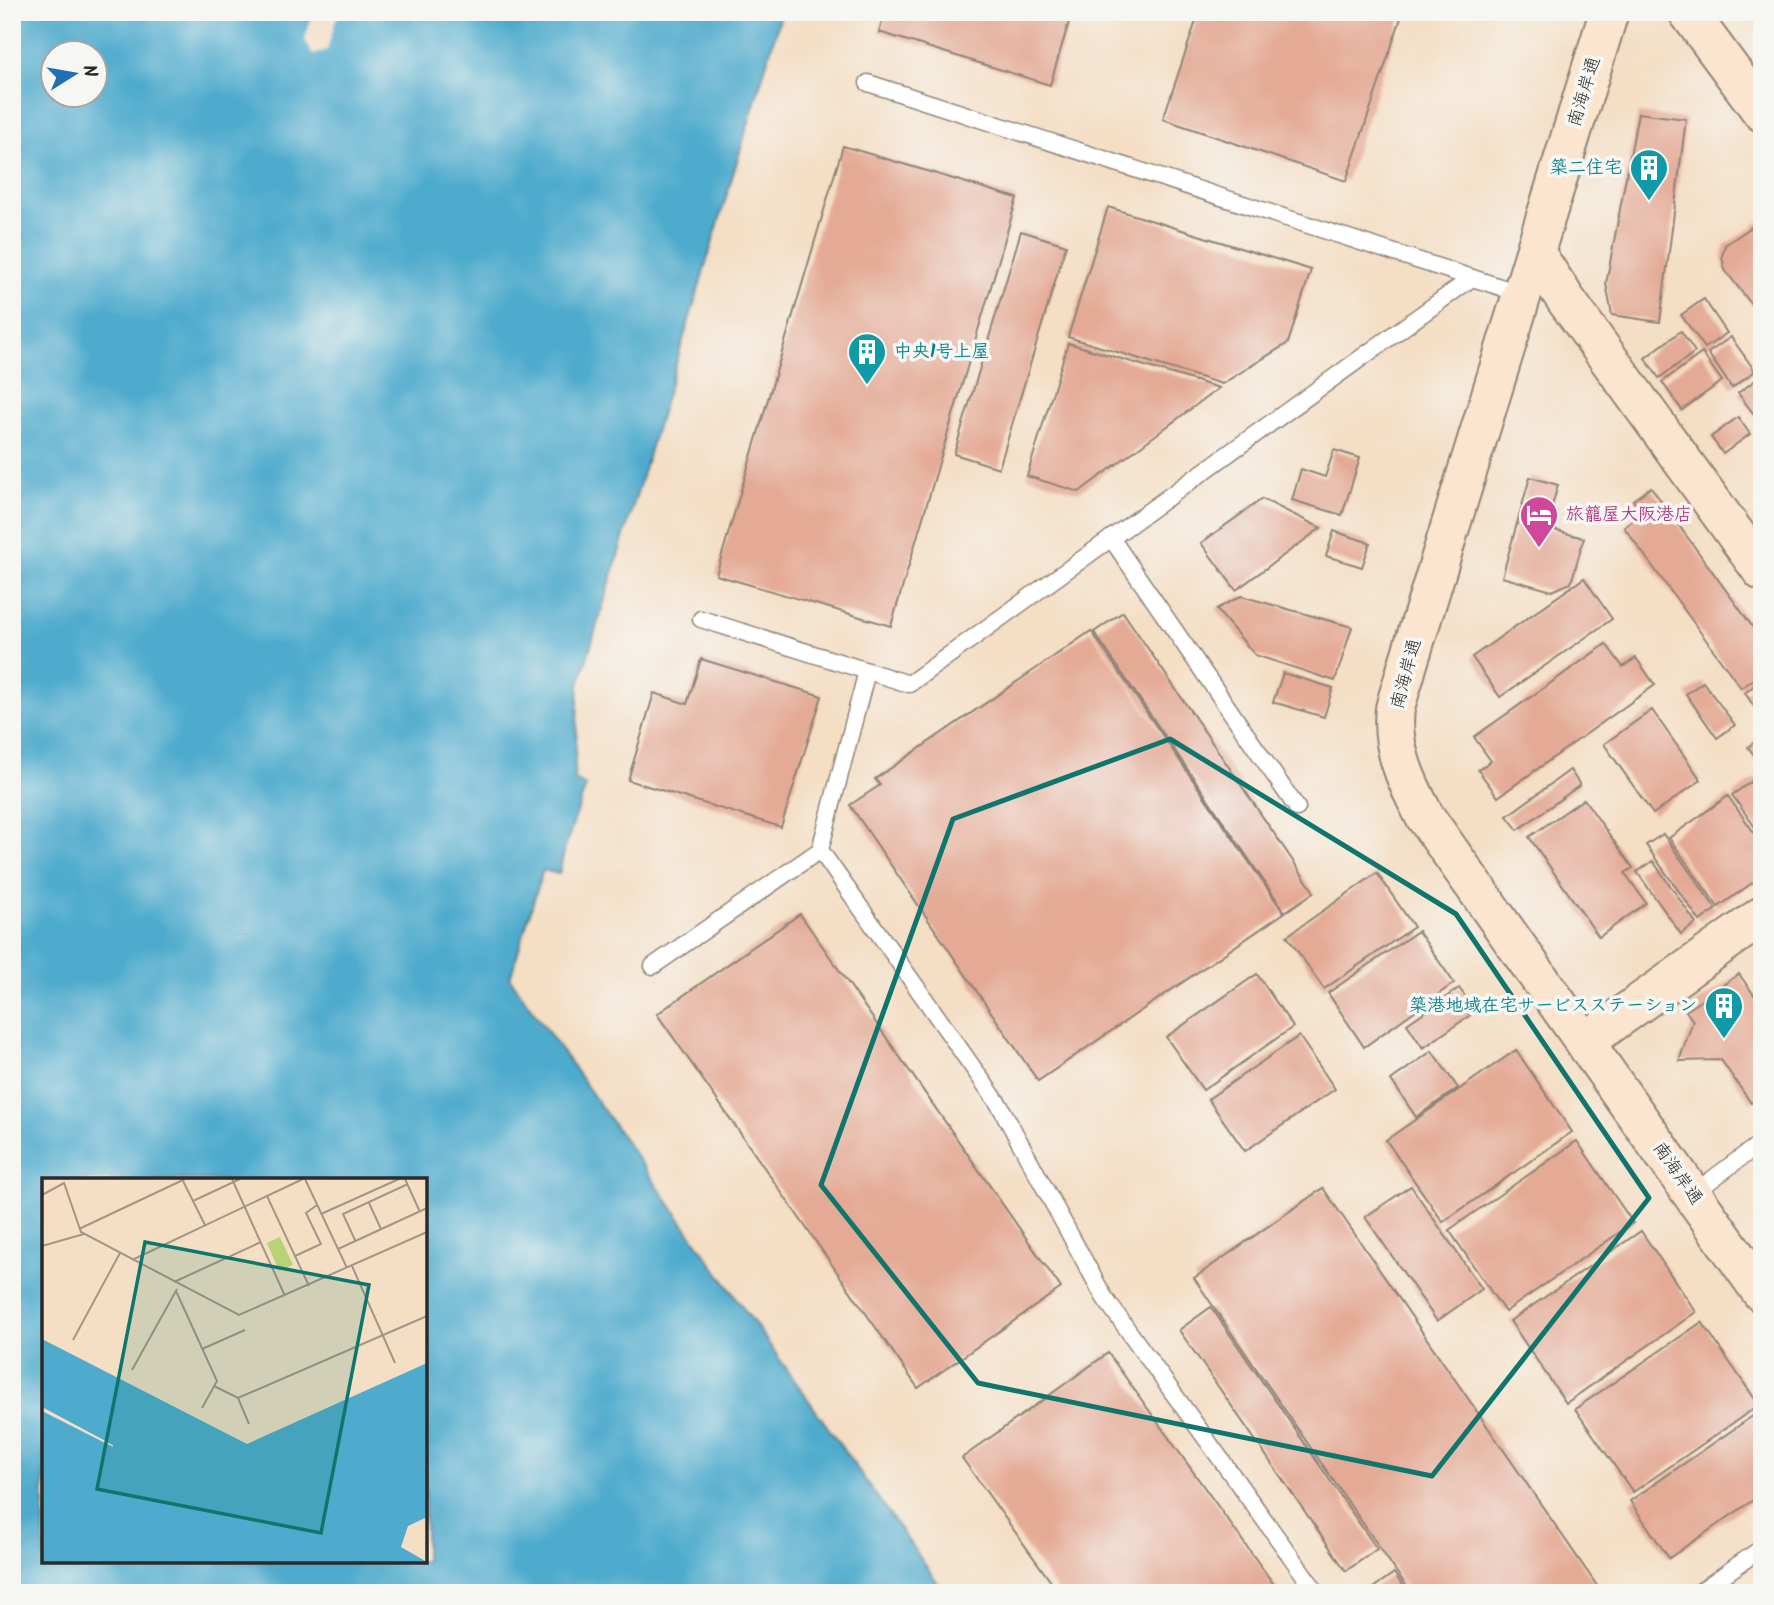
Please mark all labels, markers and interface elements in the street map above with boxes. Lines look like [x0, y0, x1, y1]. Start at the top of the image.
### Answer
north arrow [38, 38, 108, 108]
street label: 南海岸通 [1561, 53, 1609, 131]
text: N [73, 62, 105, 80]
building icon: 築二住宅 [1628, 147, 1670, 202]
place label: 築二住宅 [1550, 154, 1622, 183]
building icon: 中央1号上屋 [846, 331, 888, 386]
place label: 中央1号上屋 [894, 338, 989, 367]
hotel icon: 旅籠屋大阪港店 [1518, 494, 1560, 549]
place label: 旅籠屋大阪港店 [1566, 501, 1692, 530]
street label: 南海岸通 [1384, 635, 1430, 713]
building icon: 築港地域在宅サービスステーション [1703, 985, 1745, 1040]
place label: 築港地域在宅サービスステーション [1409, 992, 1697, 1021]
street label: 南海岸通 [1644, 1136, 1710, 1212]
inset map [42, 1178, 427, 1563]

